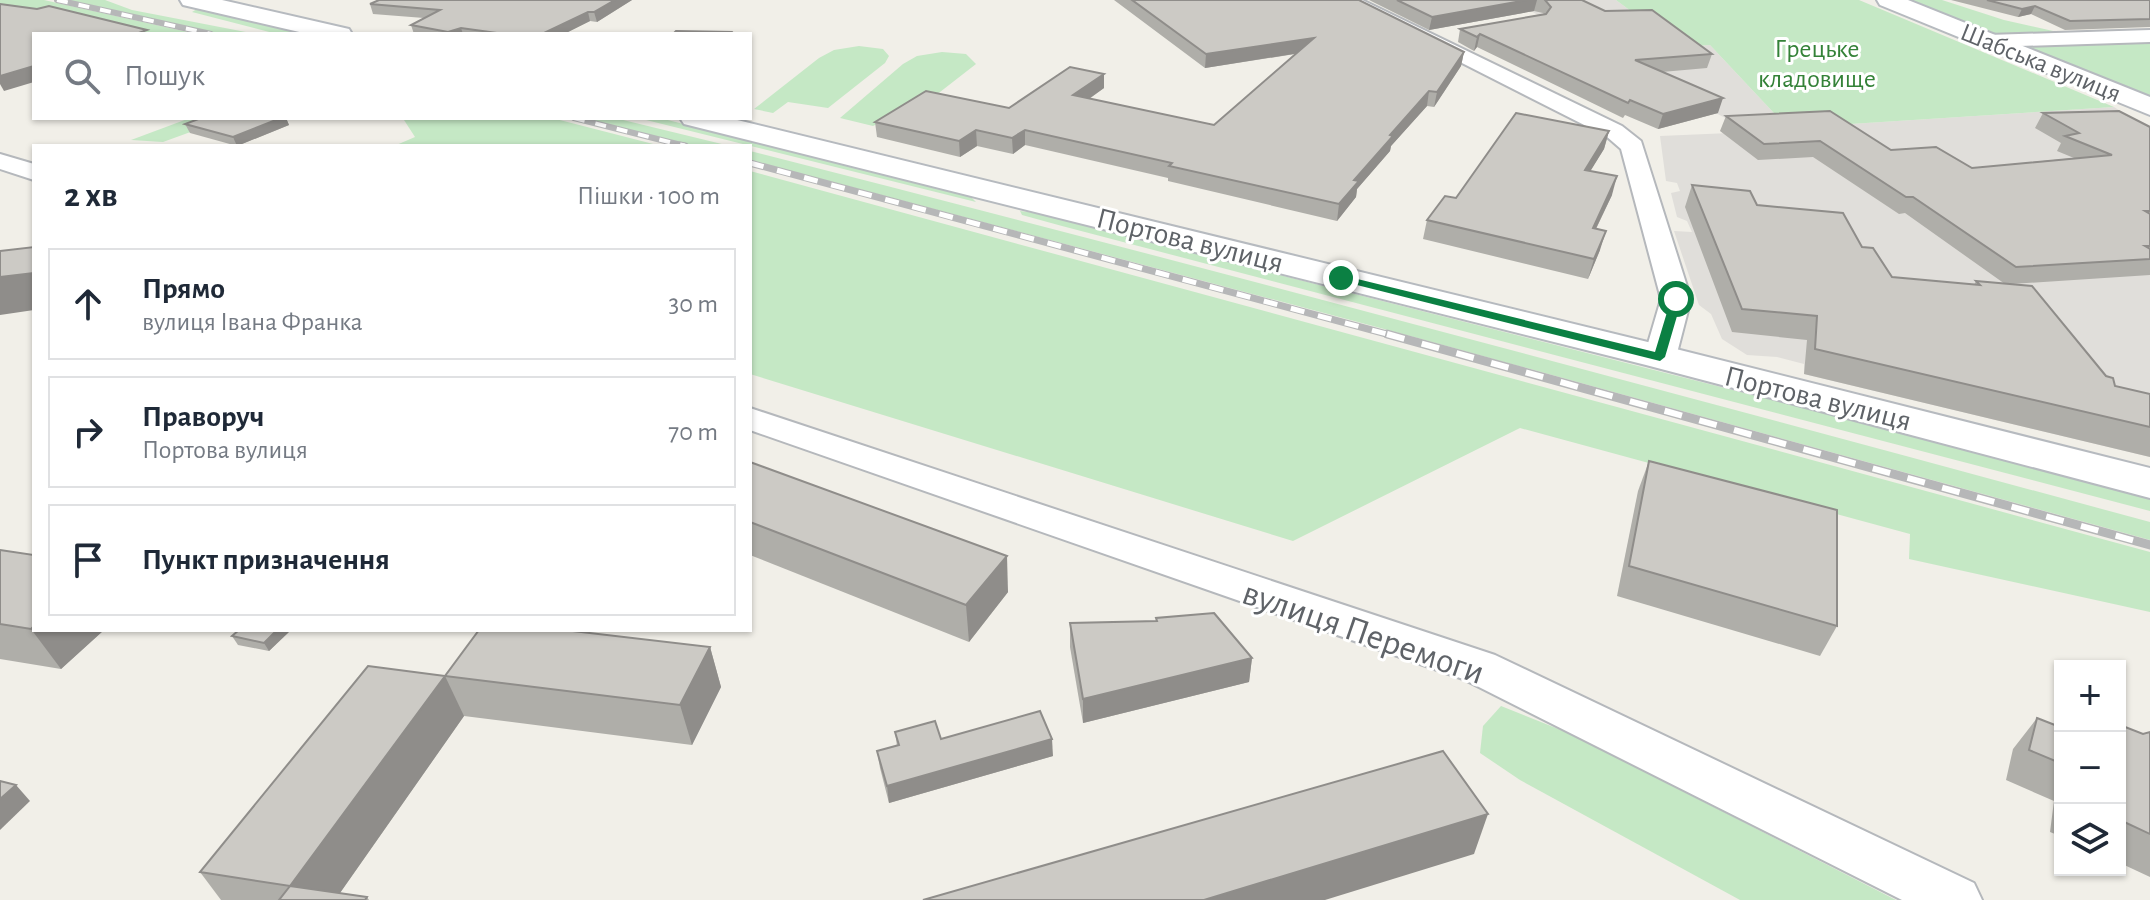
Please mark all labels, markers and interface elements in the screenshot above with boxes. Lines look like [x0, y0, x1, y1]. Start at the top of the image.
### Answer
street label: Шабська вулиця [1957, 19, 2125, 107]
search box [32, 32, 752, 120]
park label: Грецьке кладовище [1758, 36, 1876, 92]
icon: search [60, 54, 104, 98]
text: Пошук [124, 61, 205, 91]
text: 2 хв [64, 179, 118, 213]
text: Пішки · 100 m [577, 183, 720, 209]
street label: Портова вулиця [1093, 203, 1286, 279]
route end [1323, 260, 1359, 296]
text: Прямо [142, 274, 225, 304]
route start [1658, 281, 1694, 317]
icon: ahead [66, 282, 110, 326]
text: 30 m [668, 291, 718, 317]
text: вулиця Івана Франка [142, 309, 363, 335]
street label: Портова вулиця [1721, 361, 1914, 437]
text: Праворуч [142, 402, 264, 432]
icon: right [66, 410, 110, 454]
text: 70 m [668, 419, 718, 445]
text: Портова вулиця [142, 437, 308, 463]
icon: arrive [66, 538, 110, 582]
text: Пункт призначення [142, 545, 390, 575]
street label: вулиця Перемоги [1238, 575, 1489, 691]
map controls [2054, 660, 2126, 876]
button: + [2054, 660, 2126, 732]
button: − [2054, 732, 2126, 804]
button: layers [2054, 804, 2126, 876]

